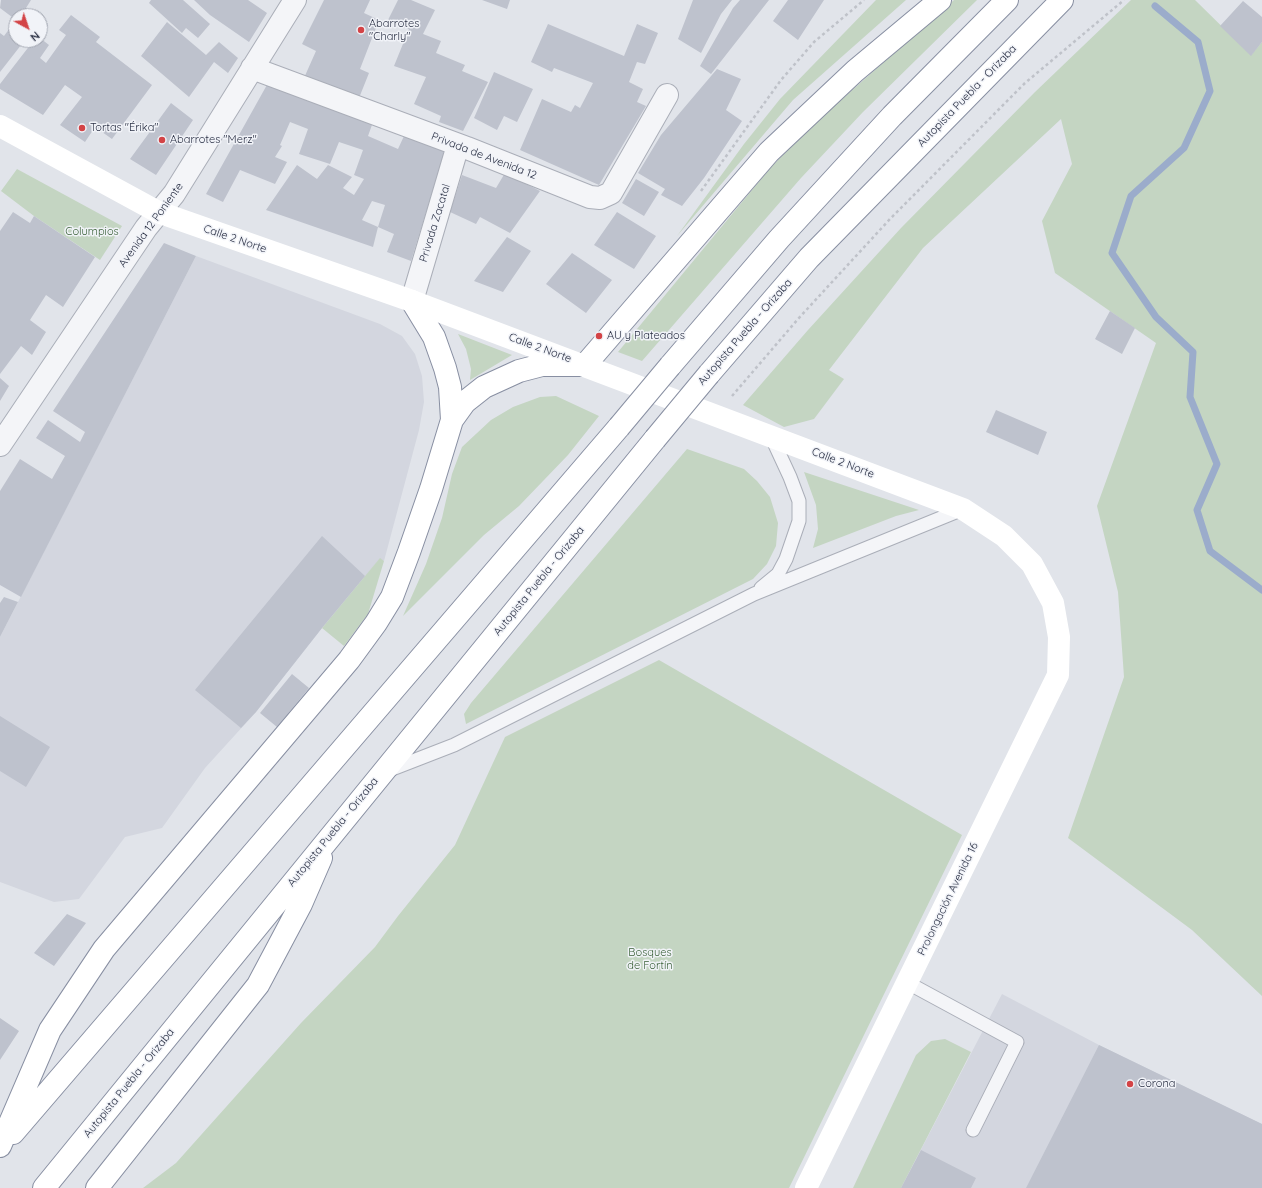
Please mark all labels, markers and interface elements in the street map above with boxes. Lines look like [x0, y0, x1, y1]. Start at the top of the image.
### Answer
north arrow [8, 8, 48, 48]
place label: Abarrotes "Charly" [369, 17, 419, 43]
marker: Abarrotes "Charly" [356, 25, 366, 35]
text: N [27, 28, 43, 44]
street label: Autopista Puebla - Orizaba [915, 42, 1019, 150]
place label: Tortas "Érika" [90, 121, 159, 135]
marker: Tortas "Érika" [77, 123, 87, 133]
street label: Privada de Avenida 12 [429, 130, 539, 182]
place label: Abarrotes "Merz" [170, 133, 257, 147]
marker: Abarrotes "Merz" [157, 135, 167, 145]
street label: Avenida 12 Poniente [116, 180, 186, 270]
street label: Privada Zacatal [417, 182, 453, 264]
street label: Calle 2 Norte [202, 222, 268, 256]
park label: Columpios [65, 225, 119, 239]
street label: Autopista Puebla - Orizaba [695, 276, 795, 388]
place label: AU y Plateados [607, 329, 685, 343]
street label: Calle 2 Norte [507, 331, 573, 365]
marker: AU y Plateados [594, 331, 604, 341]
street label: Calle 2 Norte [810, 445, 876, 481]
street label: Autopista Puebla - Orizaba [491, 524, 587, 638]
street label: Autopista Puebla - Orizaba [285, 775, 381, 889]
street label: Prolongación Avenida 16 [915, 840, 981, 958]
park label: Bosques de Fortín [627, 946, 673, 972]
street label: Autopista Puebla - Orizaba [81, 1026, 177, 1140]
place label: Corona [1138, 1077, 1175, 1091]
marker: Corona [1125, 1079, 1135, 1089]

